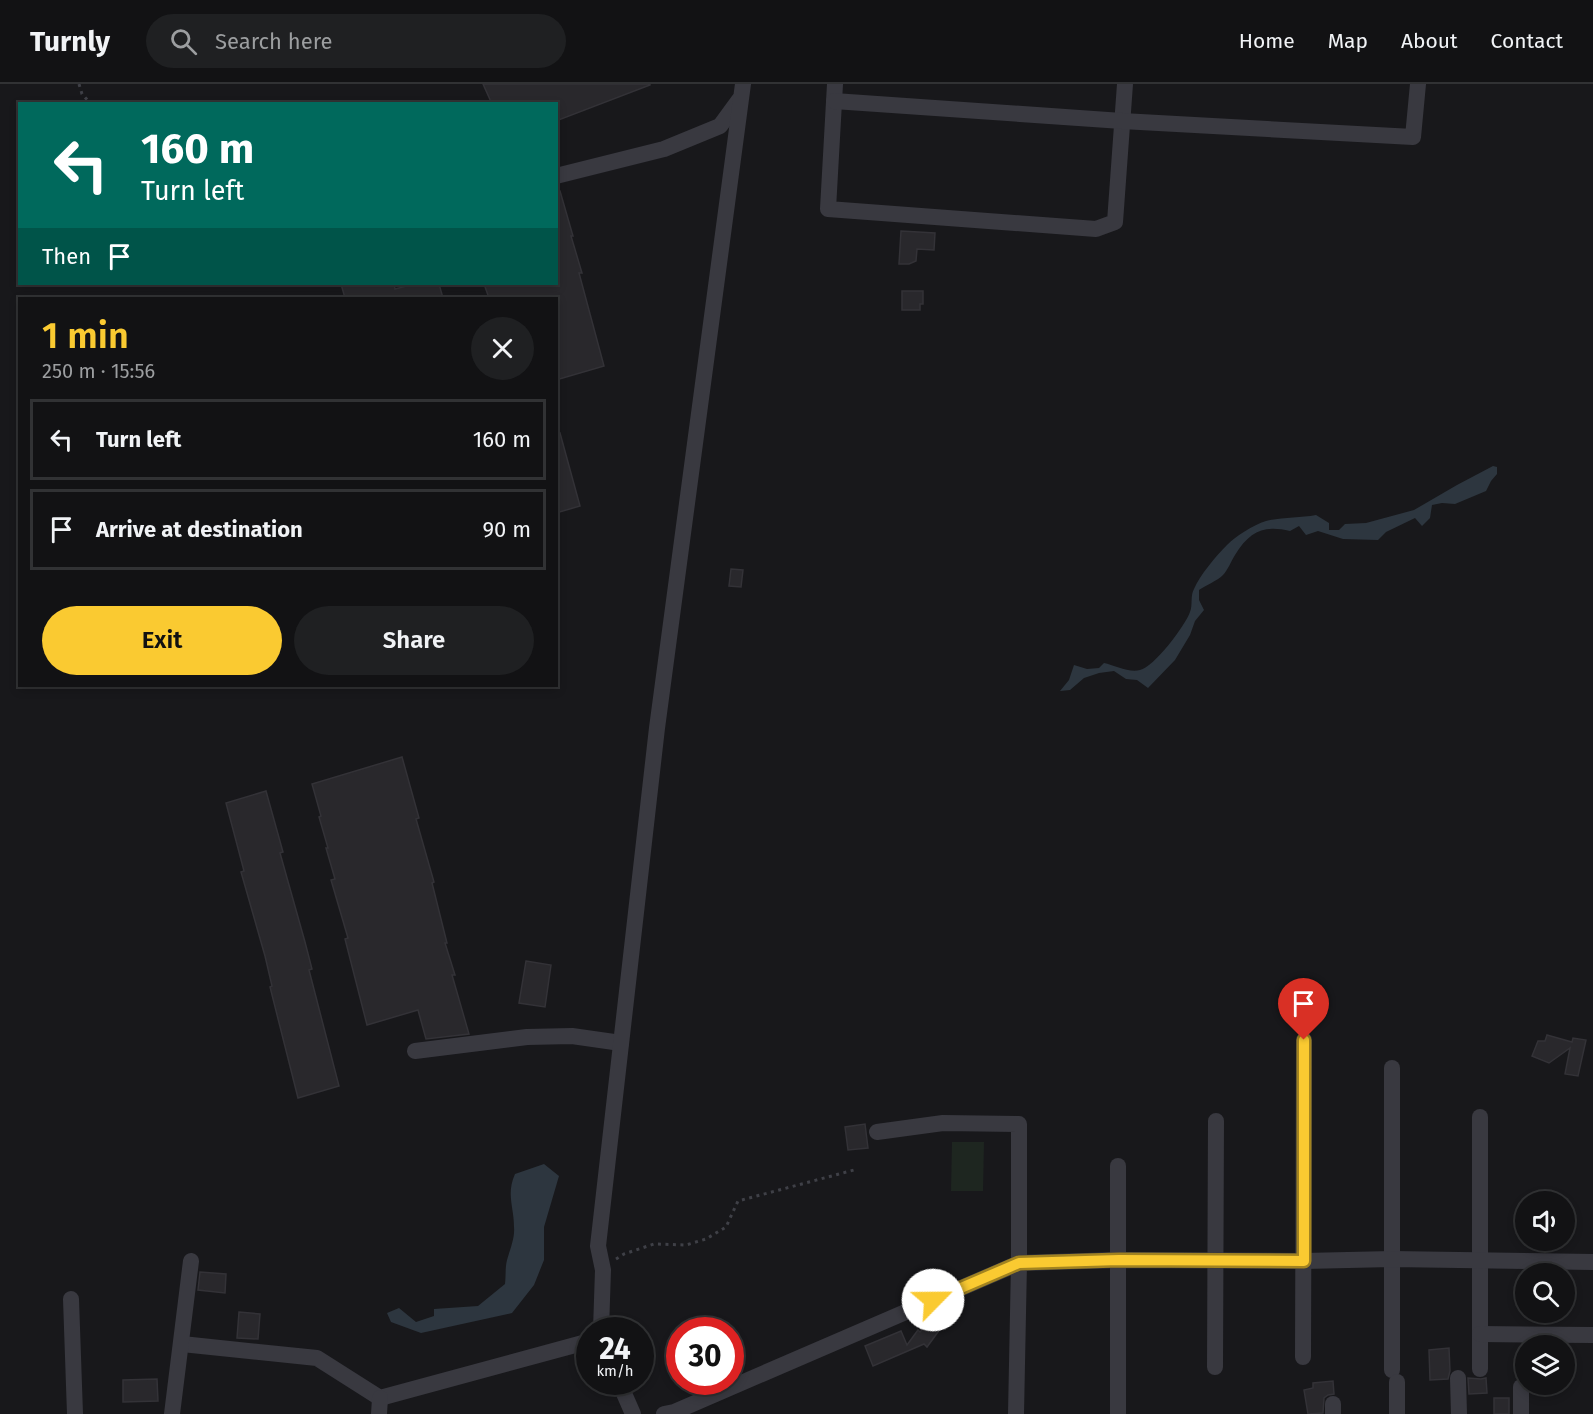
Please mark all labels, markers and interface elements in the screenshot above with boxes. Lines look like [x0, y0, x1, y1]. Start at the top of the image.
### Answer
search box [146, 14, 566, 68]
text: Turnly [30, 25, 110, 58]
icon: search [167, 25, 200, 58]
text: Search here [215, 28, 332, 55]
text: Home [1239, 28, 1295, 54]
text: Map [1328, 28, 1368, 54]
text: About [1401, 28, 1458, 54]
text: Contact [1491, 28, 1563, 54]
text: 160 m [141, 124, 254, 174]
icon: left [42, 126, 120, 204]
text: Turn left [141, 175, 244, 207]
icon: arrive [103, 240, 136, 273]
text: Then [42, 243, 91, 270]
text: 1 min [42, 314, 129, 358]
button: close [471, 317, 534, 380]
text: 250 m · 15:56 [42, 359, 155, 383]
icon: left [45, 423, 78, 456]
text: Turn left [96, 426, 181, 453]
text: 160 m [473, 426, 531, 453]
icon: arrive [45, 513, 78, 546]
text: Arrive at destination [96, 516, 303, 543]
text: 90 m [482, 516, 531, 543]
button: Exit [42, 606, 282, 675]
button: Share [294, 606, 534, 675]
pin [1278, 978, 1329, 1040]
icon: arrive [1287, 987, 1320, 1020]
map controls [1515, 1191, 1575, 1395]
button: sound [1515, 1191, 1575, 1251]
button: search [1515, 1263, 1575, 1323]
position arrow [901, 1268, 965, 1332]
speed limit sign: 30 [666, 1317, 744, 1395]
text: 24 [599, 1331, 631, 1367]
button: layers [1515, 1335, 1575, 1395]
text: km/h [596, 1362, 634, 1380]

